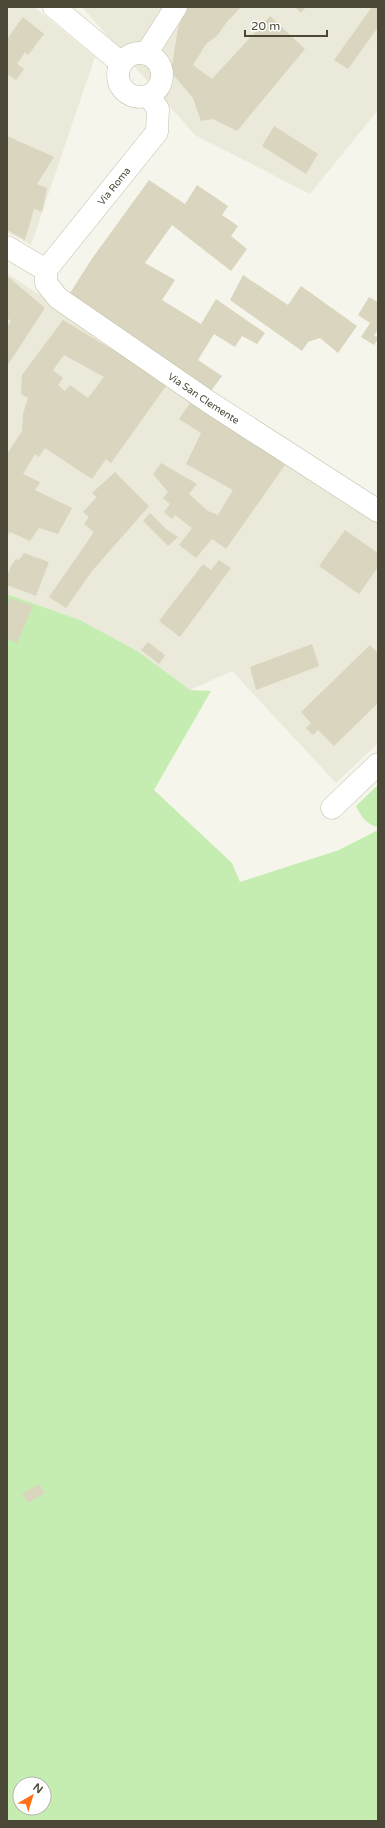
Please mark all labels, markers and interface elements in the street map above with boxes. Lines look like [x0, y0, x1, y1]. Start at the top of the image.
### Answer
scale bar [245, 12, 327, 38]
text: 20 m [251, 19, 280, 33]
street label: Via Roma [96, 165, 133, 208]
street label: Via San Clemente [165, 370, 242, 427]
north arrow [12, 1776, 52, 1816]
text: N [30, 1781, 45, 1796]

